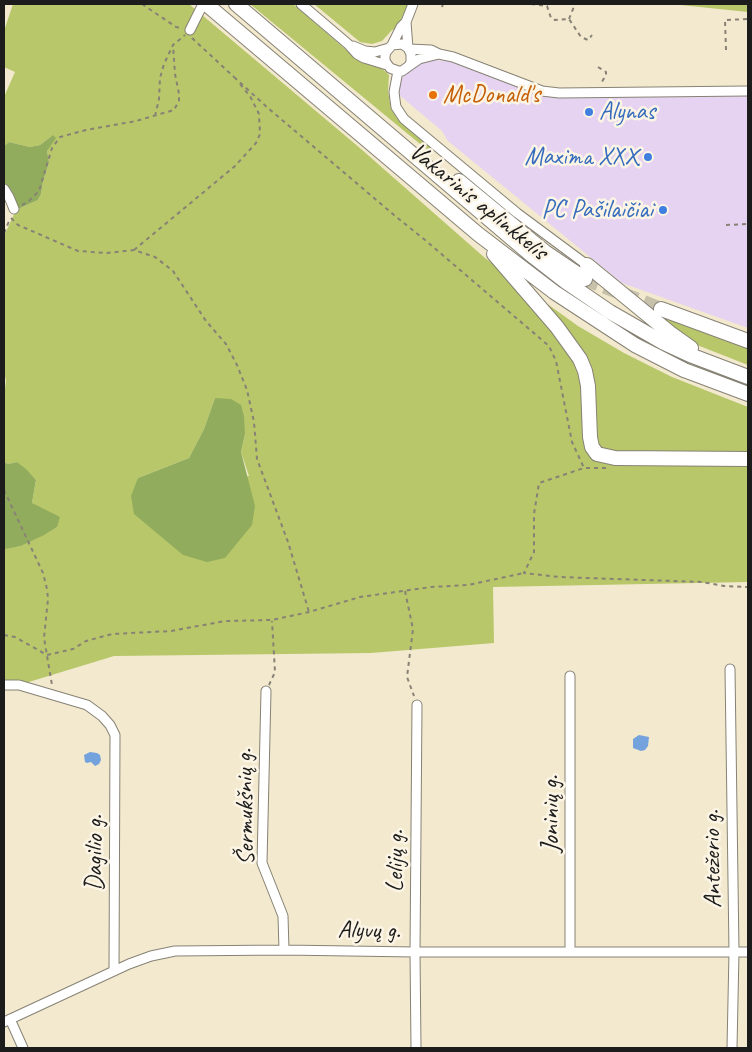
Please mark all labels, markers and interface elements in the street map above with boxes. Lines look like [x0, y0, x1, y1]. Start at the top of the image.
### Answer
place label: McDonald's [443, 80, 540, 110]
marker: McDonald's [427, 89, 439, 101]
place label: Alynas [599, 97, 655, 127]
marker: Alynas [583, 106, 595, 118]
street label: Vakarinis aplinkkelis [403, 137, 553, 267]
place label: Maxima XXX [524, 142, 638, 172]
marker: Maxima XXX [642, 151, 654, 163]
place label: PC Pašilaičiai [541, 195, 653, 225]
marker: PC Pašilaičiai [657, 204, 669, 216]
street label: Šermukšnių g. [230, 748, 262, 866]
street label: Joninių g. [536, 775, 566, 853]
street label: Antežerio g. [697, 810, 729, 908]
street label: Dagilio g. [80, 815, 110, 891]
street label: Lelijų g. [380, 830, 412, 892]
street label: Alyvų g. [337, 915, 401, 947]

